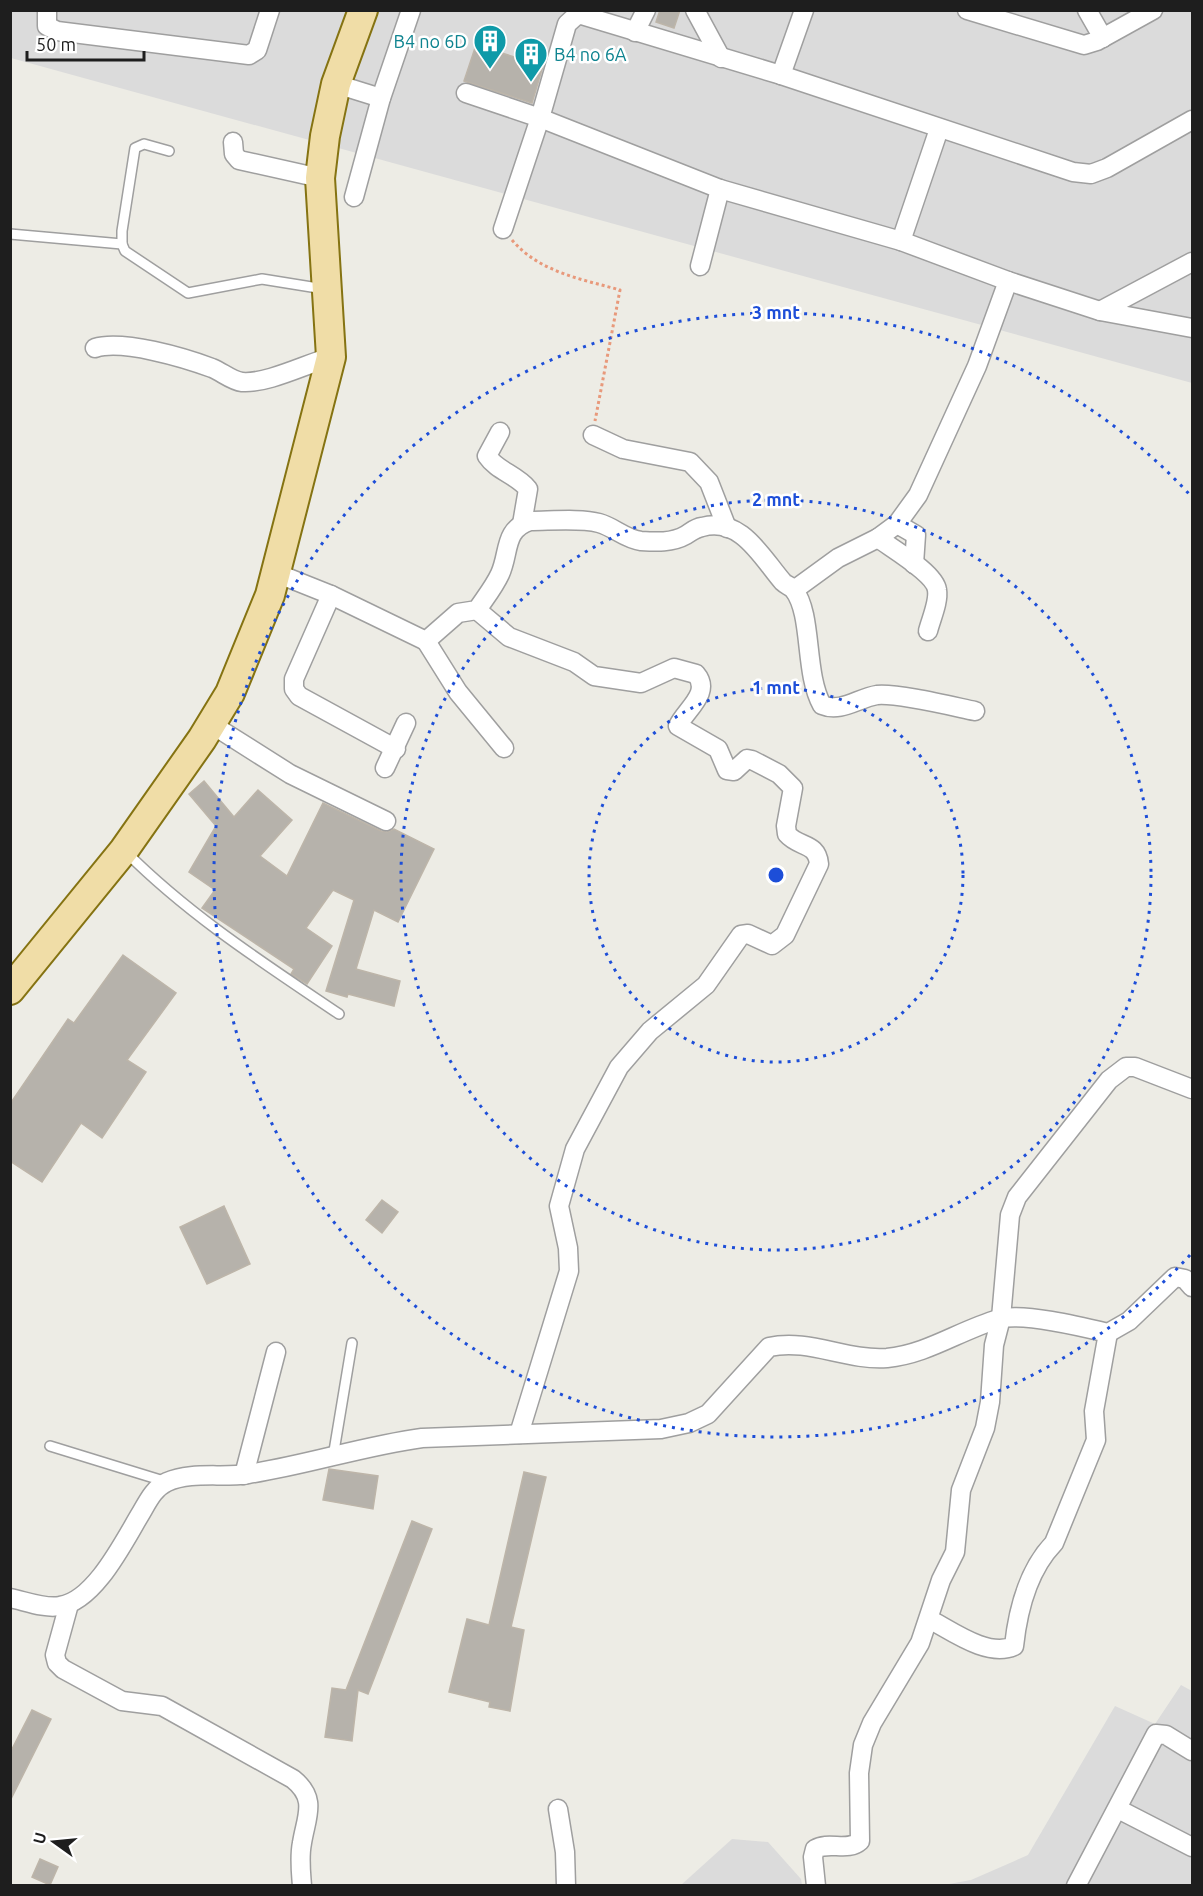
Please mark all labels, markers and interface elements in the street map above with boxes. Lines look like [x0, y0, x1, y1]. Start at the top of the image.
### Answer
building icon: B4 no 6D [472, 23, 508, 70]
scale bar [27, 24, 144, 62]
place label: B4 no 6D [394, 31, 467, 51]
text: 50 m [36, 34, 76, 54]
building icon: B4 no 6A [513, 36, 549, 83]
place label: B4 no 6A [554, 44, 627, 64]
text: 3 mnt [752, 302, 800, 322]
text: 2 mnt [752, 489, 800, 509]
text: 1 mnt [752, 677, 800, 697]
centre of rings [766, 865, 786, 885]
north arrow [24, 1812, 84, 1872]
text: U [29, 1830, 50, 1846]

